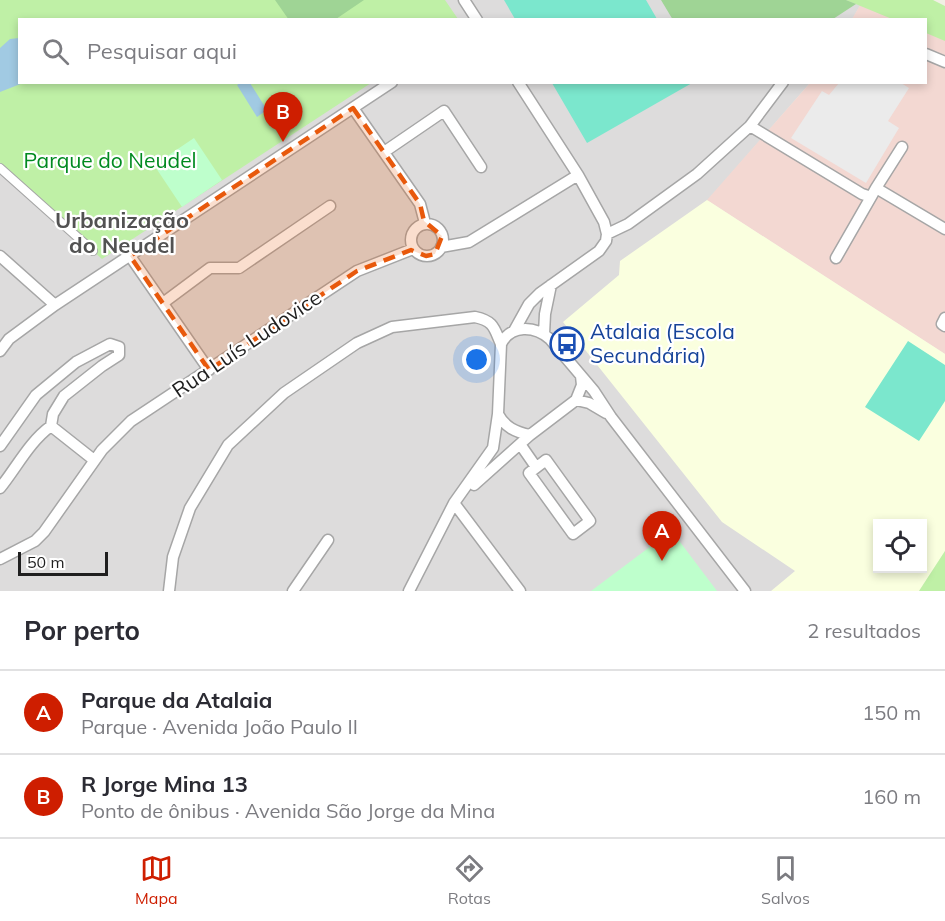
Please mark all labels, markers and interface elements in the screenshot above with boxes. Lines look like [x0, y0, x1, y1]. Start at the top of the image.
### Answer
search box [18, 18, 927, 84]
icon: search [39, 35, 72, 68]
text: Pesquisar aqui [87, 37, 237, 65]
pin: B [264, 92, 302, 142]
park label: Parque do Neudel [23, 147, 197, 173]
district label: Urbanização do Neudel [55, 206, 189, 259]
street label: Rua Luís Ludovice [167, 284, 326, 403]
place label: Atalaia (Escola Secundária) [590, 318, 735, 368]
bus stop icon: Atalaia (Escola Secundária) [549, 326, 585, 362]
your location [462, 345, 491, 374]
pin: A [642, 512, 682, 561]
map controls [873, 519, 927, 573]
button: locate [873, 519, 927, 573]
scale bar [18, 549, 108, 576]
text: 50 m [27, 552, 64, 572]
text: Por perto [24, 614, 140, 647]
text: 2 resultados [807, 618, 921, 643]
text: Parque da Atalaia [81, 686, 272, 714]
text: A [36, 700, 51, 725]
text: 150 m [862, 700, 921, 725]
text: Parque · Avenida João Paulo II [81, 714, 358, 739]
text: R Jorge Mina 13 [81, 770, 248, 798]
text: B [37, 784, 50, 809]
text: 160 m [862, 784, 921, 809]
text: Ponto de ônibus · Avenida São Jorge da Mina [81, 798, 495, 823]
tab: Mapa [135, 852, 178, 908]
tab: Rotas [448, 852, 491, 908]
tab: Salvos [761, 852, 810, 908]

